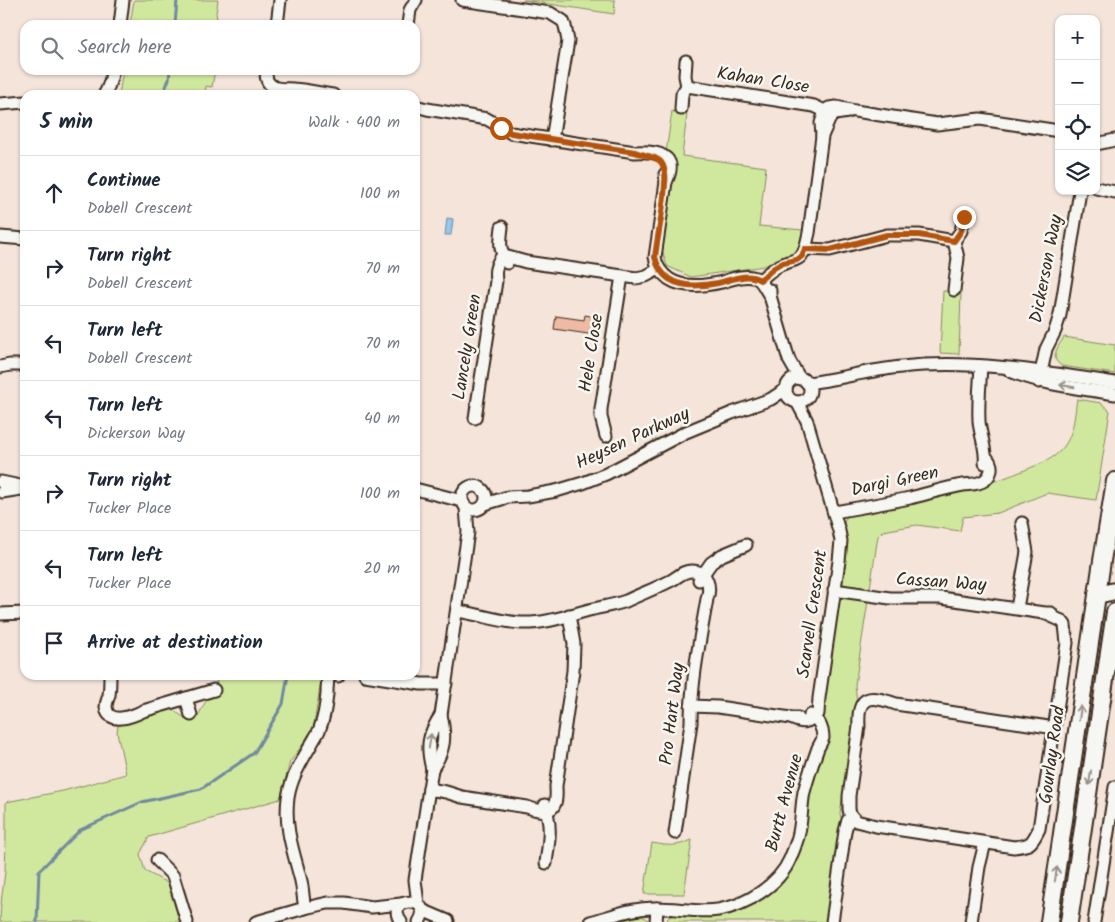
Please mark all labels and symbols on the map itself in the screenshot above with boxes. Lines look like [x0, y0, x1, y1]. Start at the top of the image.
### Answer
street label: Kahan Close [715, 59, 811, 103]
route start [490, 117, 513, 140]
route end [953, 206, 976, 229]
street label: Dickerson Way [1022, 212, 1072, 326]
street label: Lancely Green [445, 292, 491, 402]
street label: Hele Close [571, 312, 613, 394]
one-way arrow [1059, 381, 1075, 391]
street label: Heysen Parkway [571, 400, 695, 478]
street label: Dargi Green [849, 459, 941, 505]
street label: Scarvell Crescent [790, 547, 836, 680]
street label: Cassan Way [895, 565, 988, 601]
street label: Pro Hart Way [652, 661, 694, 767]
street label: Gourlay Road [1032, 703, 1074, 806]
one-way arrow [1075, 705, 1085, 721]
one-way arrow [425, 733, 435, 749]
street label: Burtt Avenue [758, 751, 812, 855]
one-way arrow [1085, 769, 1095, 785]
one-way arrow [1051, 866, 1061, 882]

